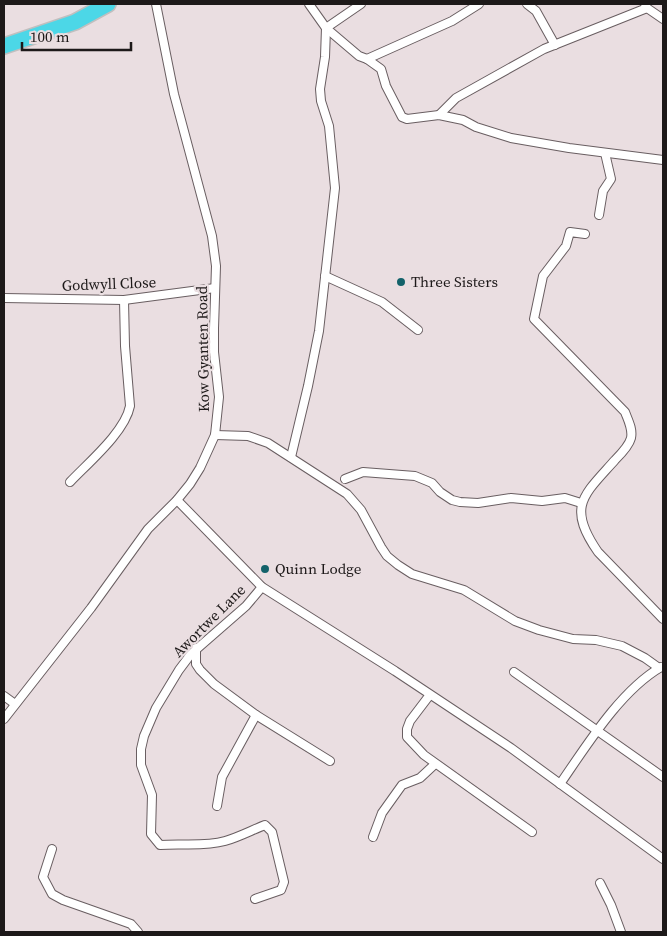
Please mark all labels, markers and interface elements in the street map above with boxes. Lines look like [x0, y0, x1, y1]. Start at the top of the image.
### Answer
scale bar [22, 20, 131, 52]
text: 100 m [30, 26, 70, 47]
street label: Godwyll Close [61, 271, 157, 296]
place label: Three Sisters [411, 271, 498, 292]
marker: Three Sisters [395, 276, 407, 288]
street label: Kow Gyanten Road [191, 285, 214, 412]
place label: Quinn Lodge [275, 558, 362, 579]
marker: Quinn Lodge [259, 563, 271, 575]
street label: Awortwe Lane [167, 579, 250, 662]

